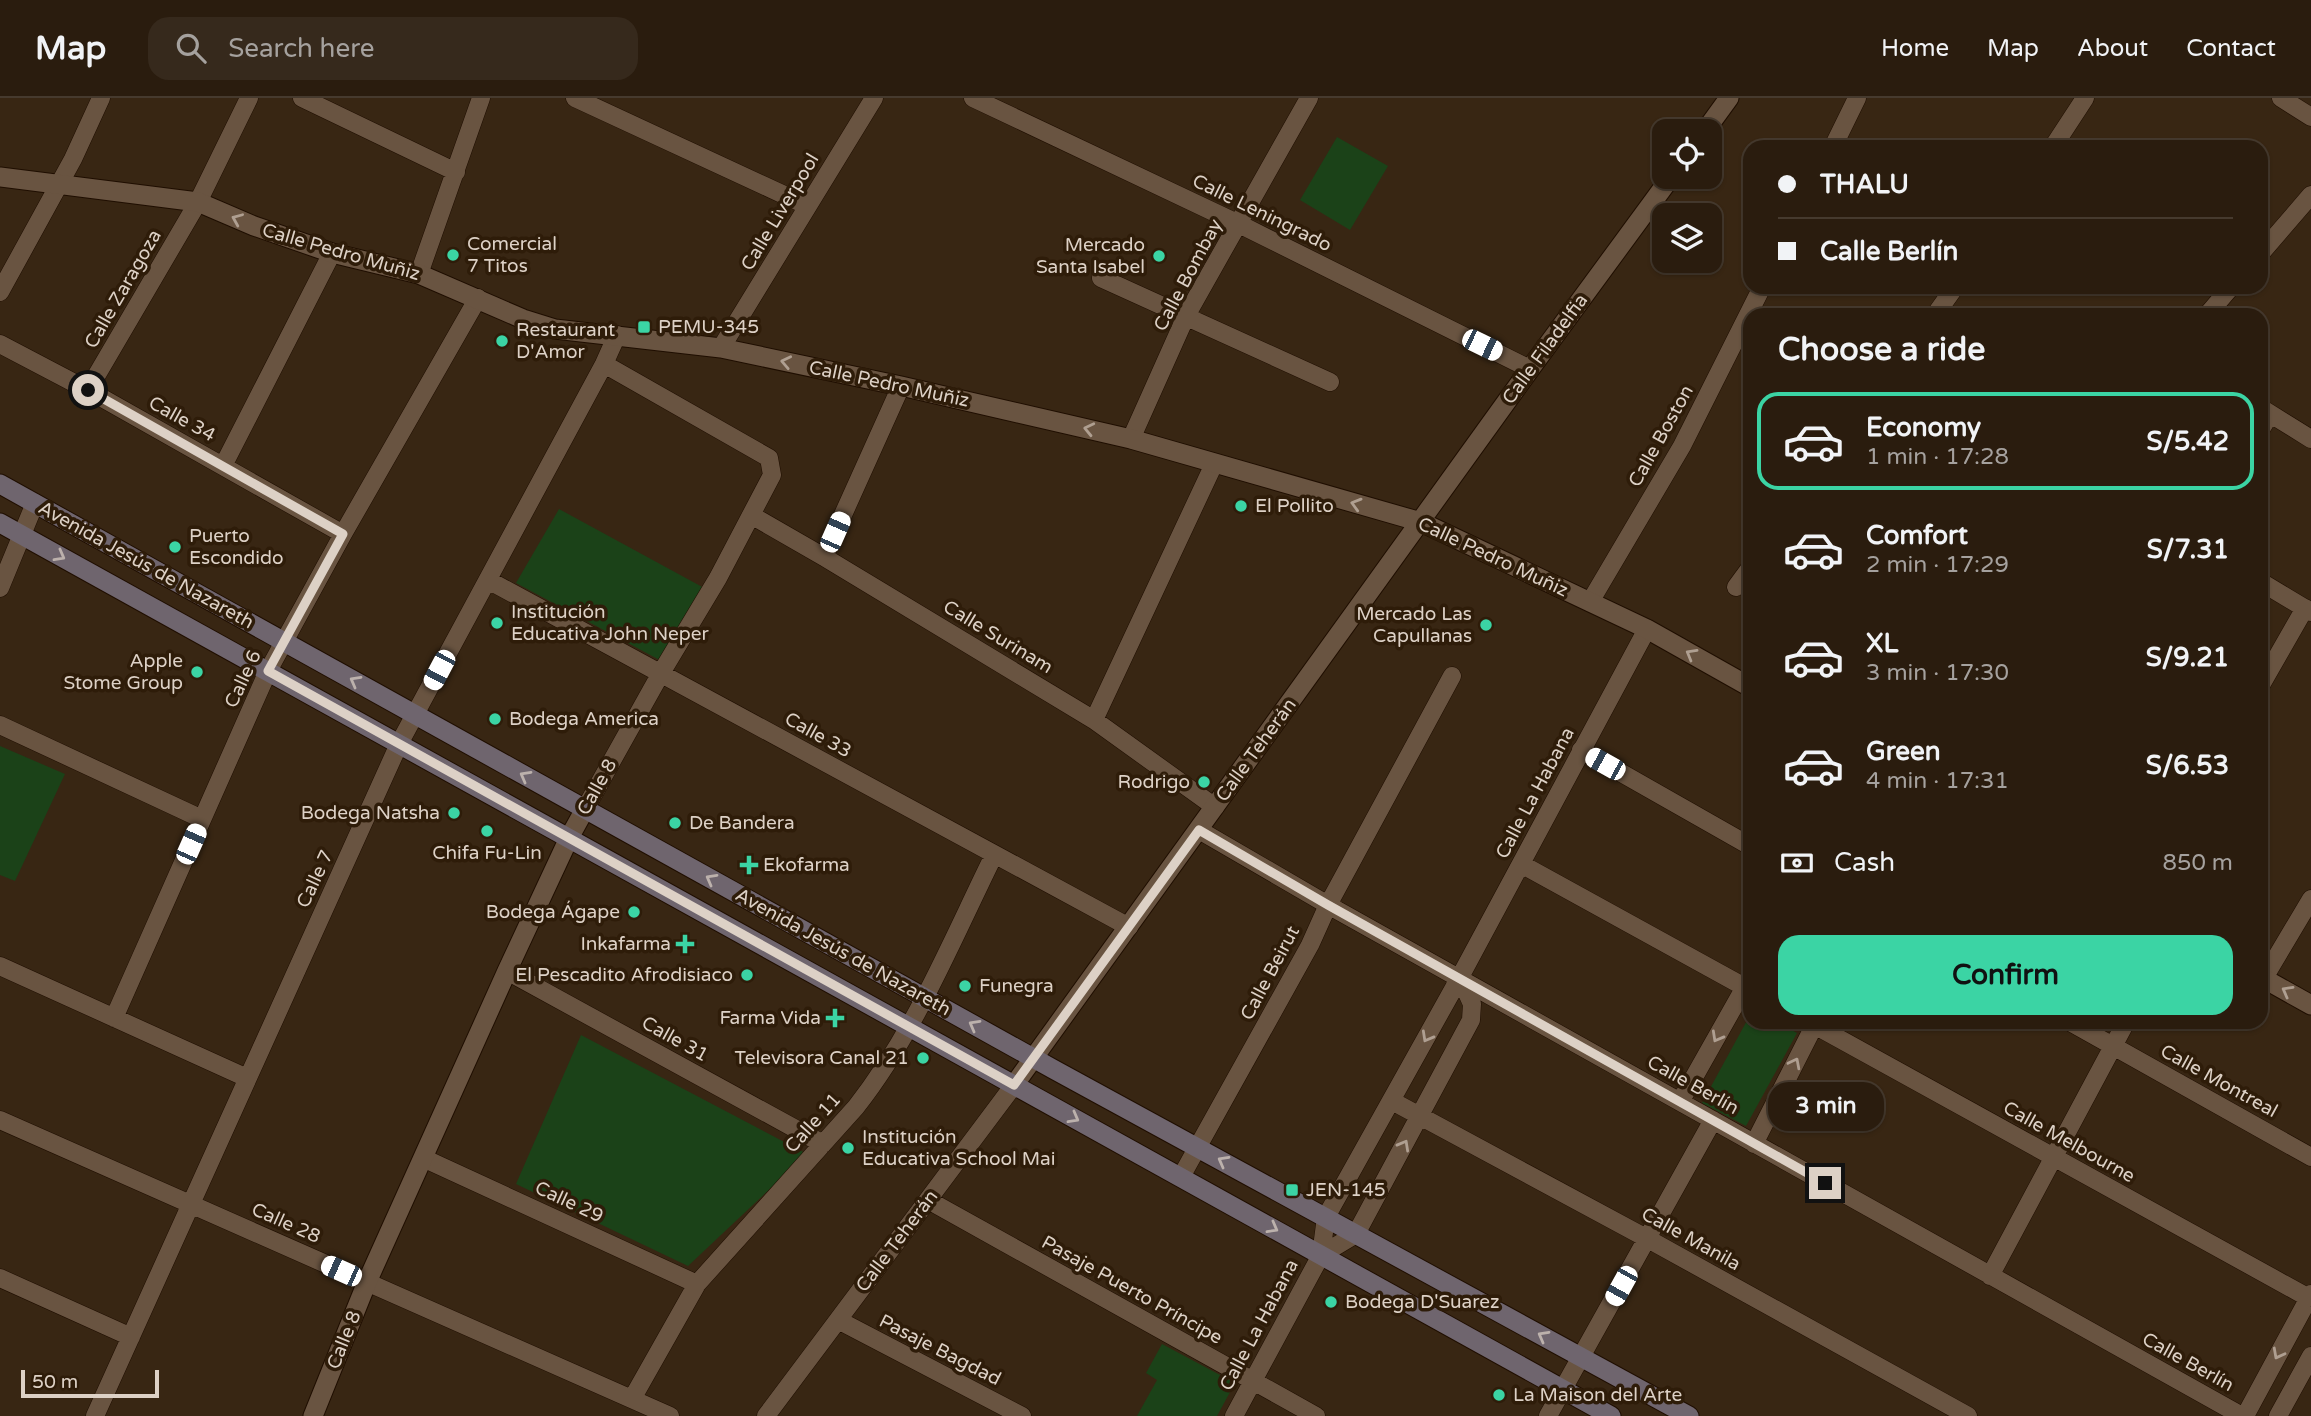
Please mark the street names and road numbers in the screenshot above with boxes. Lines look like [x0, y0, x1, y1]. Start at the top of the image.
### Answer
street label: Calle Liverpool [736, 150, 824, 274]
street label: Calle Leningrado [1189, 170, 1335, 256]
street label: Calle Bombay [1149, 215, 1227, 335]
street label: Calle Pedro Muñiz [260, 219, 422, 285]
street label: Calle Zaragoza [80, 226, 166, 352]
street label: Calle Filadelfia [1498, 290, 1592, 408]
street label: Calle Pedro Muñiz [807, 356, 971, 412]
street label: Calle Boston [1624, 381, 1698, 491]
street label: Calle 34 [145, 392, 219, 446]
street label: Avenida Jesús de Nazareth [34, 497, 258, 633]
street label: Calle Pedro Muñiz [1414, 513, 1572, 601]
street label: Calle Surinam [939, 596, 1057, 678]
street label: Calle 6 [220, 647, 266, 711]
street label: Calle Teherán [1211, 694, 1301, 806]
street label: Calle 33 [781, 708, 855, 762]
street label: Calle La Habana [1491, 724, 1579, 862]
street label: Calle 8 [573, 755, 621, 819]
street label: Calle 7 [292, 847, 338, 911]
street label: Avenida Jesús de Nazareth [731, 884, 955, 1020]
street label: Calle Beirut [1236, 922, 1304, 1024]
street label: Calle 31 [638, 1012, 712, 1066]
street label: Calle Montreal [2157, 1040, 2281, 1122]
street label: Calle Berlín [1643, 1051, 1743, 1119]
street label: Calle 11 [780, 1089, 846, 1157]
street label: Calle Melbourne [1999, 1097, 2139, 1187]
street label: Calle 29 [531, 1177, 607, 1227]
street label: Calle Teherán [852, 1186, 942, 1296]
street label: Calle 28 [248, 1198, 324, 1248]
street label: Calle Manila [1638, 1203, 1744, 1275]
street label: Pasaje Puerto Príncipe [1038, 1231, 1226, 1349]
street label: Calle La Habana [1215, 1256, 1303, 1394]
street label: Calle 8 [322, 1308, 366, 1372]
street label: Pasaje Bagdad [875, 1310, 1005, 1390]
street label: Calle Berlín [2138, 1328, 2238, 1396]

